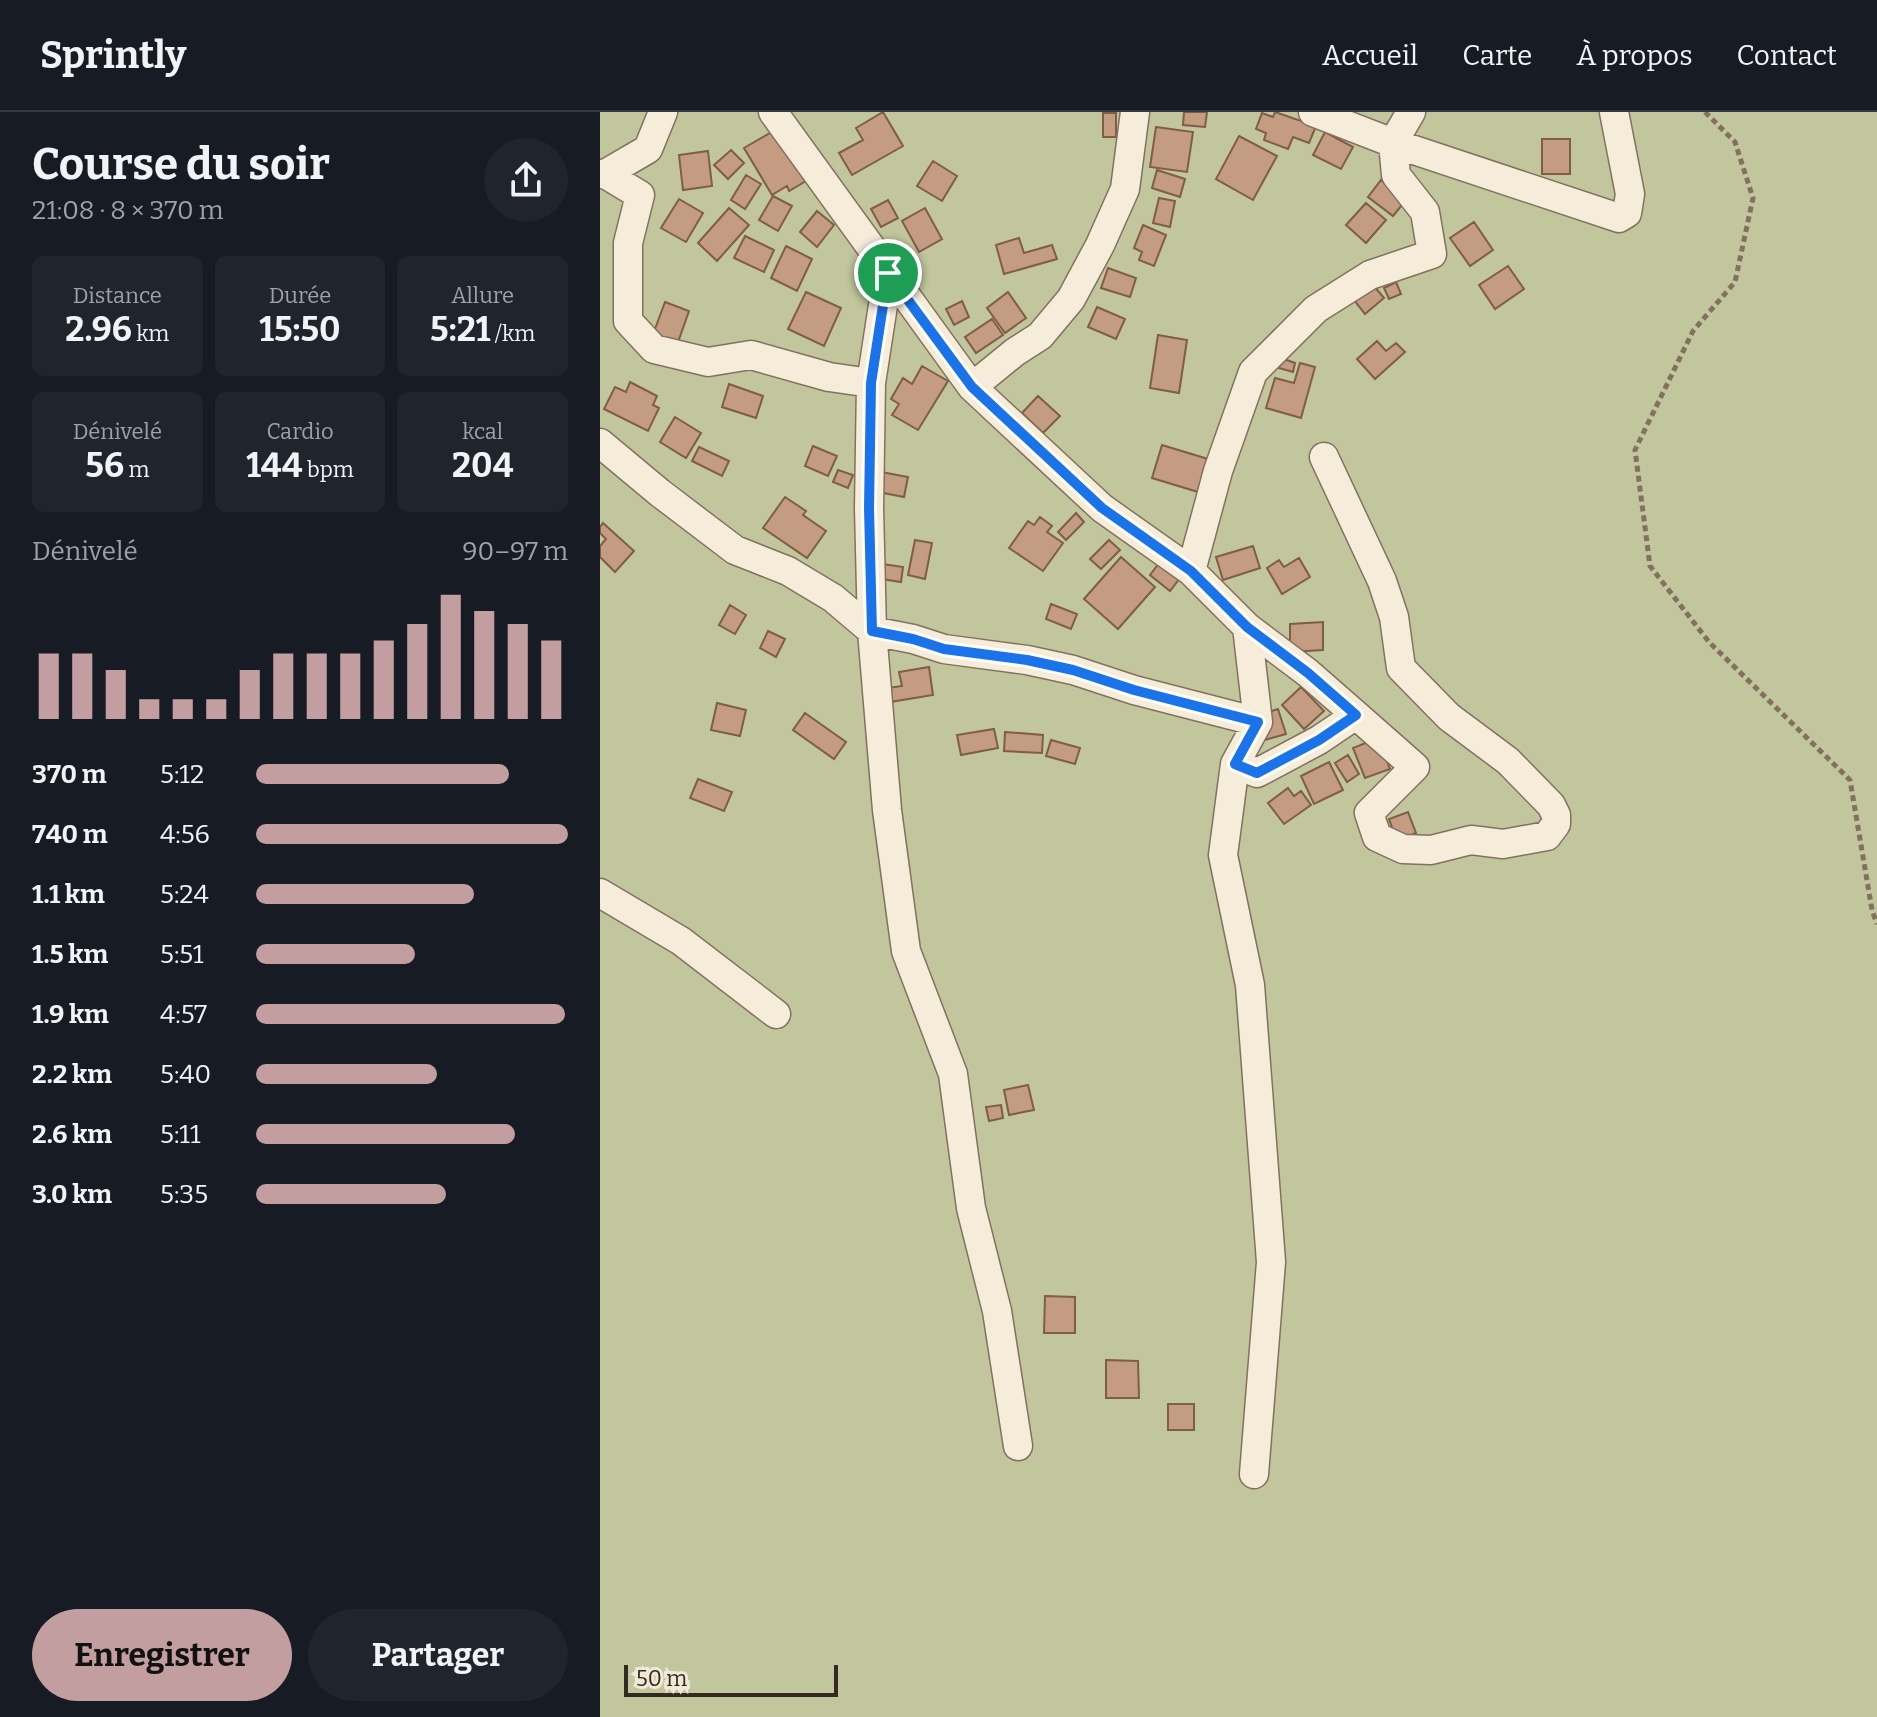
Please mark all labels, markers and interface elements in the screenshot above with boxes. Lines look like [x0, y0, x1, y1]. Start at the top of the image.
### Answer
text: Sprintly [40, 32, 186, 78]
text: Accueil [1322, 39, 1418, 72]
text: Carte [1462, 39, 1532, 72]
text: À propos [1576, 39, 1693, 72]
text: Contact [1737, 39, 1837, 72]
text: Course du soir [32, 138, 330, 191]
button: share [484, 138, 568, 222]
text: 21:08 · 8 × 370 m [32, 195, 224, 226]
pin [854, 239, 922, 307]
icon: arrive [866, 251, 910, 295]
text: Distance [73, 282, 162, 309]
text: Durée [269, 282, 331, 309]
text: Allure [451, 282, 514, 309]
text: 2.96 [65, 309, 132, 350]
text: 15:50 [259, 309, 341, 350]
text: 5:21 [430, 309, 490, 350]
text: km [132, 320, 169, 347]
text: /km [490, 320, 535, 347]
text: Dénivelé [73, 418, 162, 445]
text: Cardio [266, 418, 334, 445]
text: kcal [462, 418, 503, 445]
text: 56 [85, 445, 124, 486]
text: 144 [246, 445, 303, 486]
text: 204 [452, 445, 513, 486]
text: m [124, 456, 149, 483]
text: bpm [303, 456, 354, 483]
text: Dénivelé [32, 536, 138, 567]
text: 90–97 m [462, 536, 568, 567]
text: 370 m [32, 759, 107, 790]
text: 5:12 [160, 759, 204, 790]
text: 740 m [32, 819, 107, 850]
text: 4:56 [160, 819, 210, 850]
text: 1.1 km [32, 879, 105, 910]
text: 5:24 [160, 879, 209, 910]
text: 1.5 km [32, 939, 108, 970]
text: 5:51 [160, 939, 204, 970]
text: 1.9 km [32, 999, 109, 1030]
text: 4:57 [160, 999, 207, 1030]
text: 2.2 km [32, 1059, 112, 1090]
text: 5:40 [160, 1059, 211, 1090]
text: 2.6 km [32, 1119, 112, 1150]
text: 5:11 [160, 1119, 200, 1150]
text: 3.0 km [32, 1179, 112, 1210]
text: 5:35 [160, 1179, 208, 1210]
button: Enregistrer [32, 1609, 292, 1701]
button: Partager [308, 1609, 568, 1701]
scale bar [624, 1661, 838, 1697]
text: 50 m [636, 1665, 687, 1692]

